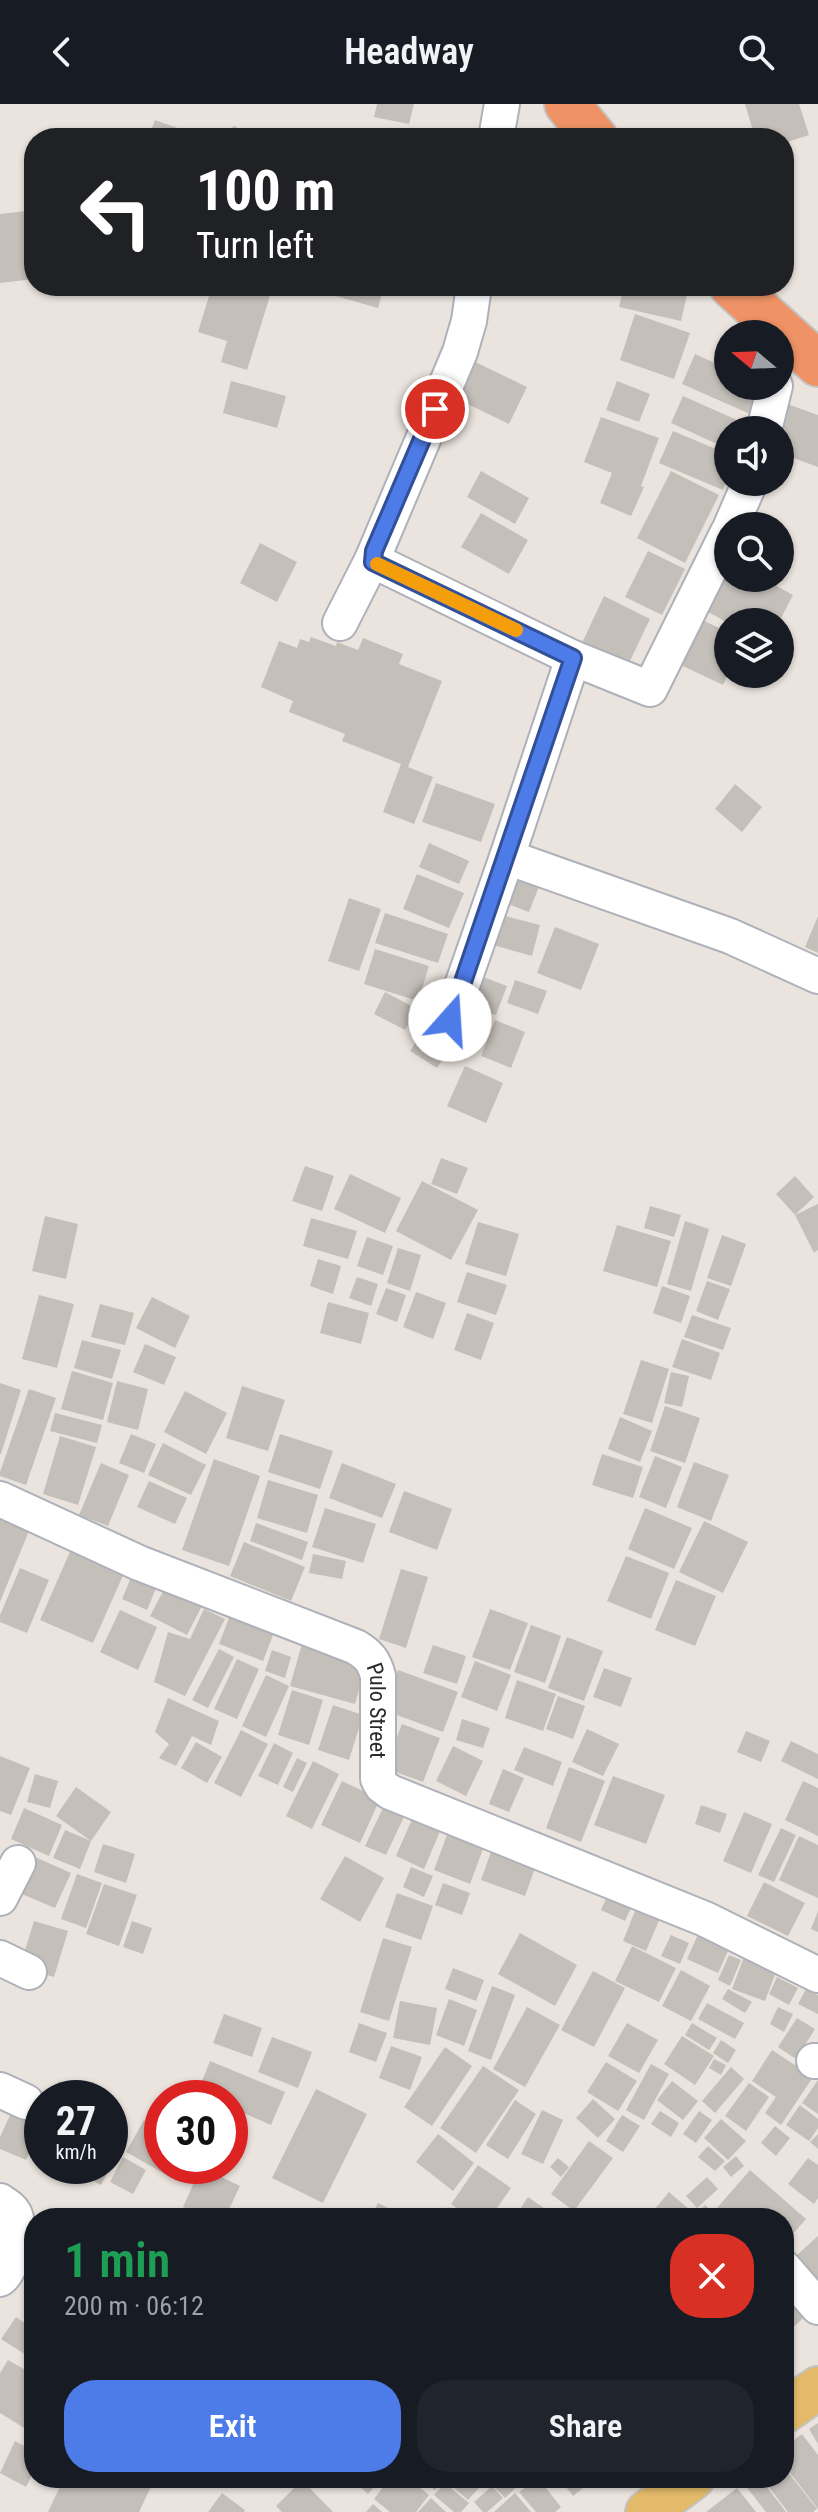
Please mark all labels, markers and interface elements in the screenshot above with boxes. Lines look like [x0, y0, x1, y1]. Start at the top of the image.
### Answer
icon: back [40, 30, 84, 74]
icon: search [734, 30, 778, 74]
text: Headway [344, 31, 474, 73]
text: 100 m [196, 158, 335, 224]
icon: left [64, 160, 168, 264]
text: Turn left [196, 225, 314, 267]
north arrow [714, 320, 794, 400]
map controls [714, 320, 794, 688]
pin [401, 375, 469, 443]
icon: arrive [413, 387, 457, 431]
button: sound [714, 416, 794, 496]
button: search [714, 512, 794, 592]
button: layers [714, 608, 794, 688]
position arrow [408, 978, 492, 1062]
street label: Pulo Street [362, 1659, 390, 1759]
speed limit sign: 30 [144, 2080, 248, 2184]
text: 27 [56, 2098, 96, 2145]
text: km/h [55, 2140, 97, 2164]
text: 1 min [64, 2232, 170, 2289]
button: close [670, 2234, 754, 2318]
text: 200 m · 06:12 [64, 2291, 204, 2321]
button: Exit [64, 2380, 401, 2472]
button: Share [417, 2380, 754, 2472]

